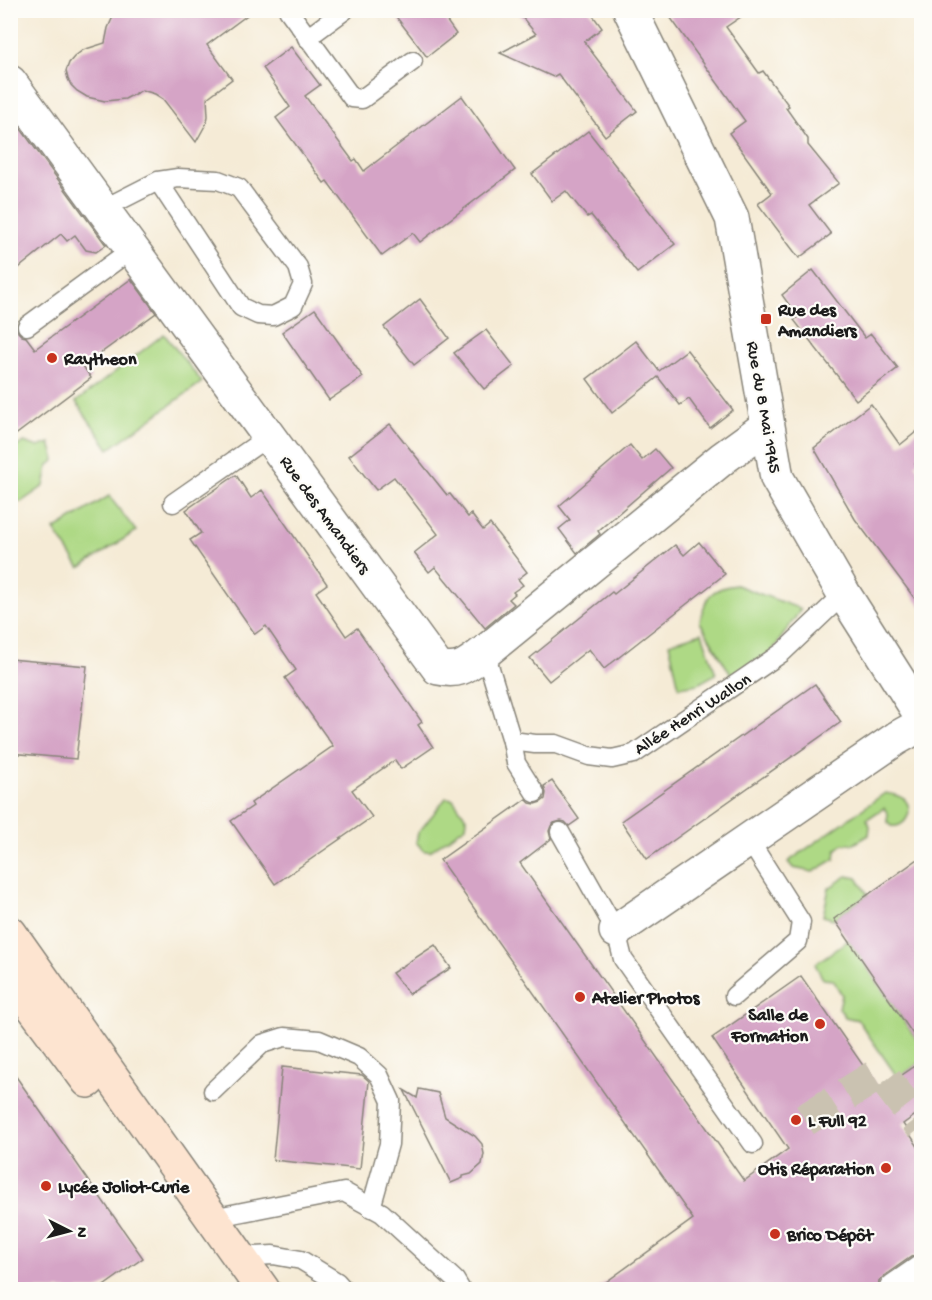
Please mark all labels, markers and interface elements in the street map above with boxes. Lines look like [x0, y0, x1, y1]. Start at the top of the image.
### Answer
place label: Rue des Amandiers [777, 301, 858, 343]
marker: Rue des Amandiers [759, 312, 773, 326]
street label: Rue du 8 Mai 1945 [741, 340, 784, 475]
place label: Raytheon [63, 350, 137, 371]
marker: Raytheon [45, 351, 59, 365]
street label: Rue des Amandiers [274, 452, 375, 580]
street label: Allée Henri Wallon [631, 669, 756, 761]
place label: Atelier Photos [591, 989, 701, 1010]
marker: Atelier Photos [573, 990, 587, 1004]
place label: Salle de Formation [730, 1006, 809, 1048]
marker: Salle de Formation [813, 1017, 827, 1031]
place label: L Full 92 [808, 1112, 867, 1133]
marker: L Full 92 [789, 1113, 803, 1127]
place label: Otis Réparation [758, 1160, 874, 1181]
marker: Otis Réparation [879, 1161, 893, 1175]
place label: Lycée Joliot-Curie [58, 1178, 190, 1199]
marker: Lycée Joliot-Curie [39, 1179, 53, 1193]
north arrow [39, 1201, 99, 1261]
text: N [70, 1226, 90, 1239]
place label: Brico Dépôt [786, 1226, 874, 1247]
marker: Brico Dépôt [768, 1227, 782, 1241]

